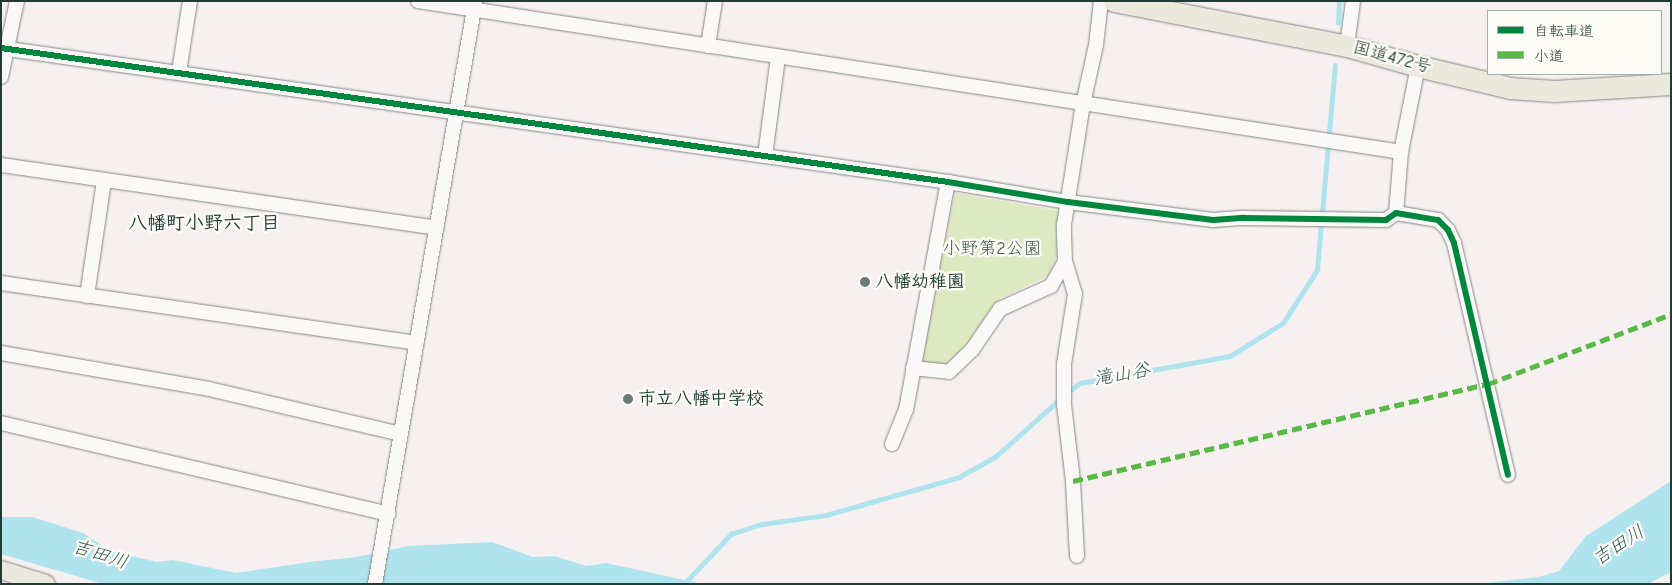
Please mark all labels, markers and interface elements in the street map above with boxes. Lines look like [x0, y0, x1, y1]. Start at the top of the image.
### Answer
legend [1487, 10, 1662, 75]
text: 自転車道 [1534, 22, 1594, 40]
street label: 国道472号 [1350, 37, 1434, 79]
text: 小道 [1534, 47, 1564, 65]
district label: 八幡町小野六丁目 [128, 213, 280, 235]
park label: 小野第2公園 [942, 238, 1042, 260]
place label: 八幡幼稚園 [875, 271, 965, 293]
marker: 八幡幼稚園 [859, 276, 871, 288]
water label: 滝山谷 [1092, 359, 1152, 391]
place label: 市立八幡中学校 [638, 388, 764, 410]
marker: 市立八幡中学校 [622, 393, 634, 405]
water label: 吉田川 [1589, 521, 1649, 571]
water label: 吉田川 [69, 535, 131, 575]

